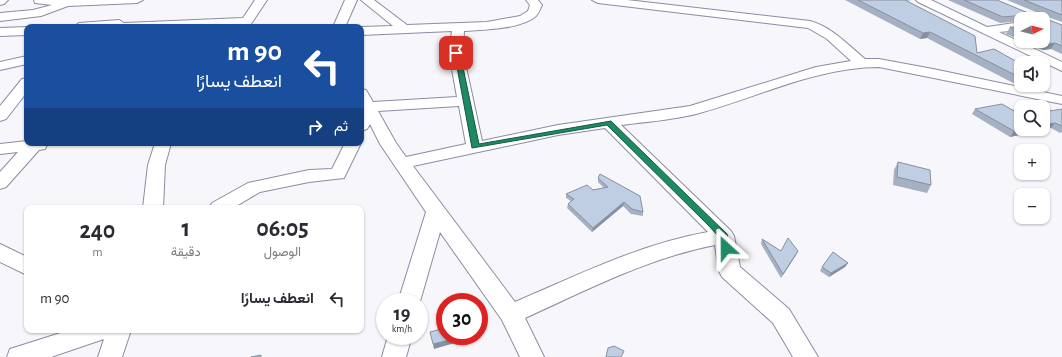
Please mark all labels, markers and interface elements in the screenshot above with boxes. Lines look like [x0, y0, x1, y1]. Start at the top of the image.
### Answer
north arrow [1014, 12, 1050, 48]
map controls [1014, 12, 1050, 224]
pin [439, 36, 473, 70]
text: 90 m [227, 38, 282, 66]
icon: left [296, 40, 348, 92]
icon: arrive [445, 42, 467, 64]
button: sound [1014, 56, 1050, 92]
text: انعطف يسارًا [196, 73, 282, 91]
button: search [1014, 100, 1050, 136]
icon: right [304, 116, 326, 138]
text: ثم [334, 119, 348, 134]
button: + [1014, 144, 1050, 180]
button: − [1014, 188, 1050, 224]
text: 1 [181, 217, 190, 241]
text: 06:05 [256, 217, 309, 241]
text: 240 [79, 219, 115, 243]
position arrow [705, 227, 747, 269]
text: m [92, 246, 103, 259]
text: دقيقة [171, 246, 201, 259]
text: الوصول [264, 246, 301, 259]
icon: left [326, 288, 348, 310]
text: 90 m [40, 291, 69, 306]
text: انعطف يسارًا [241, 291, 314, 306]
speed limit sign: 30 [436, 293, 488, 345]
text: 19 [394, 304, 410, 324]
text: km/h [392, 324, 412, 334]

